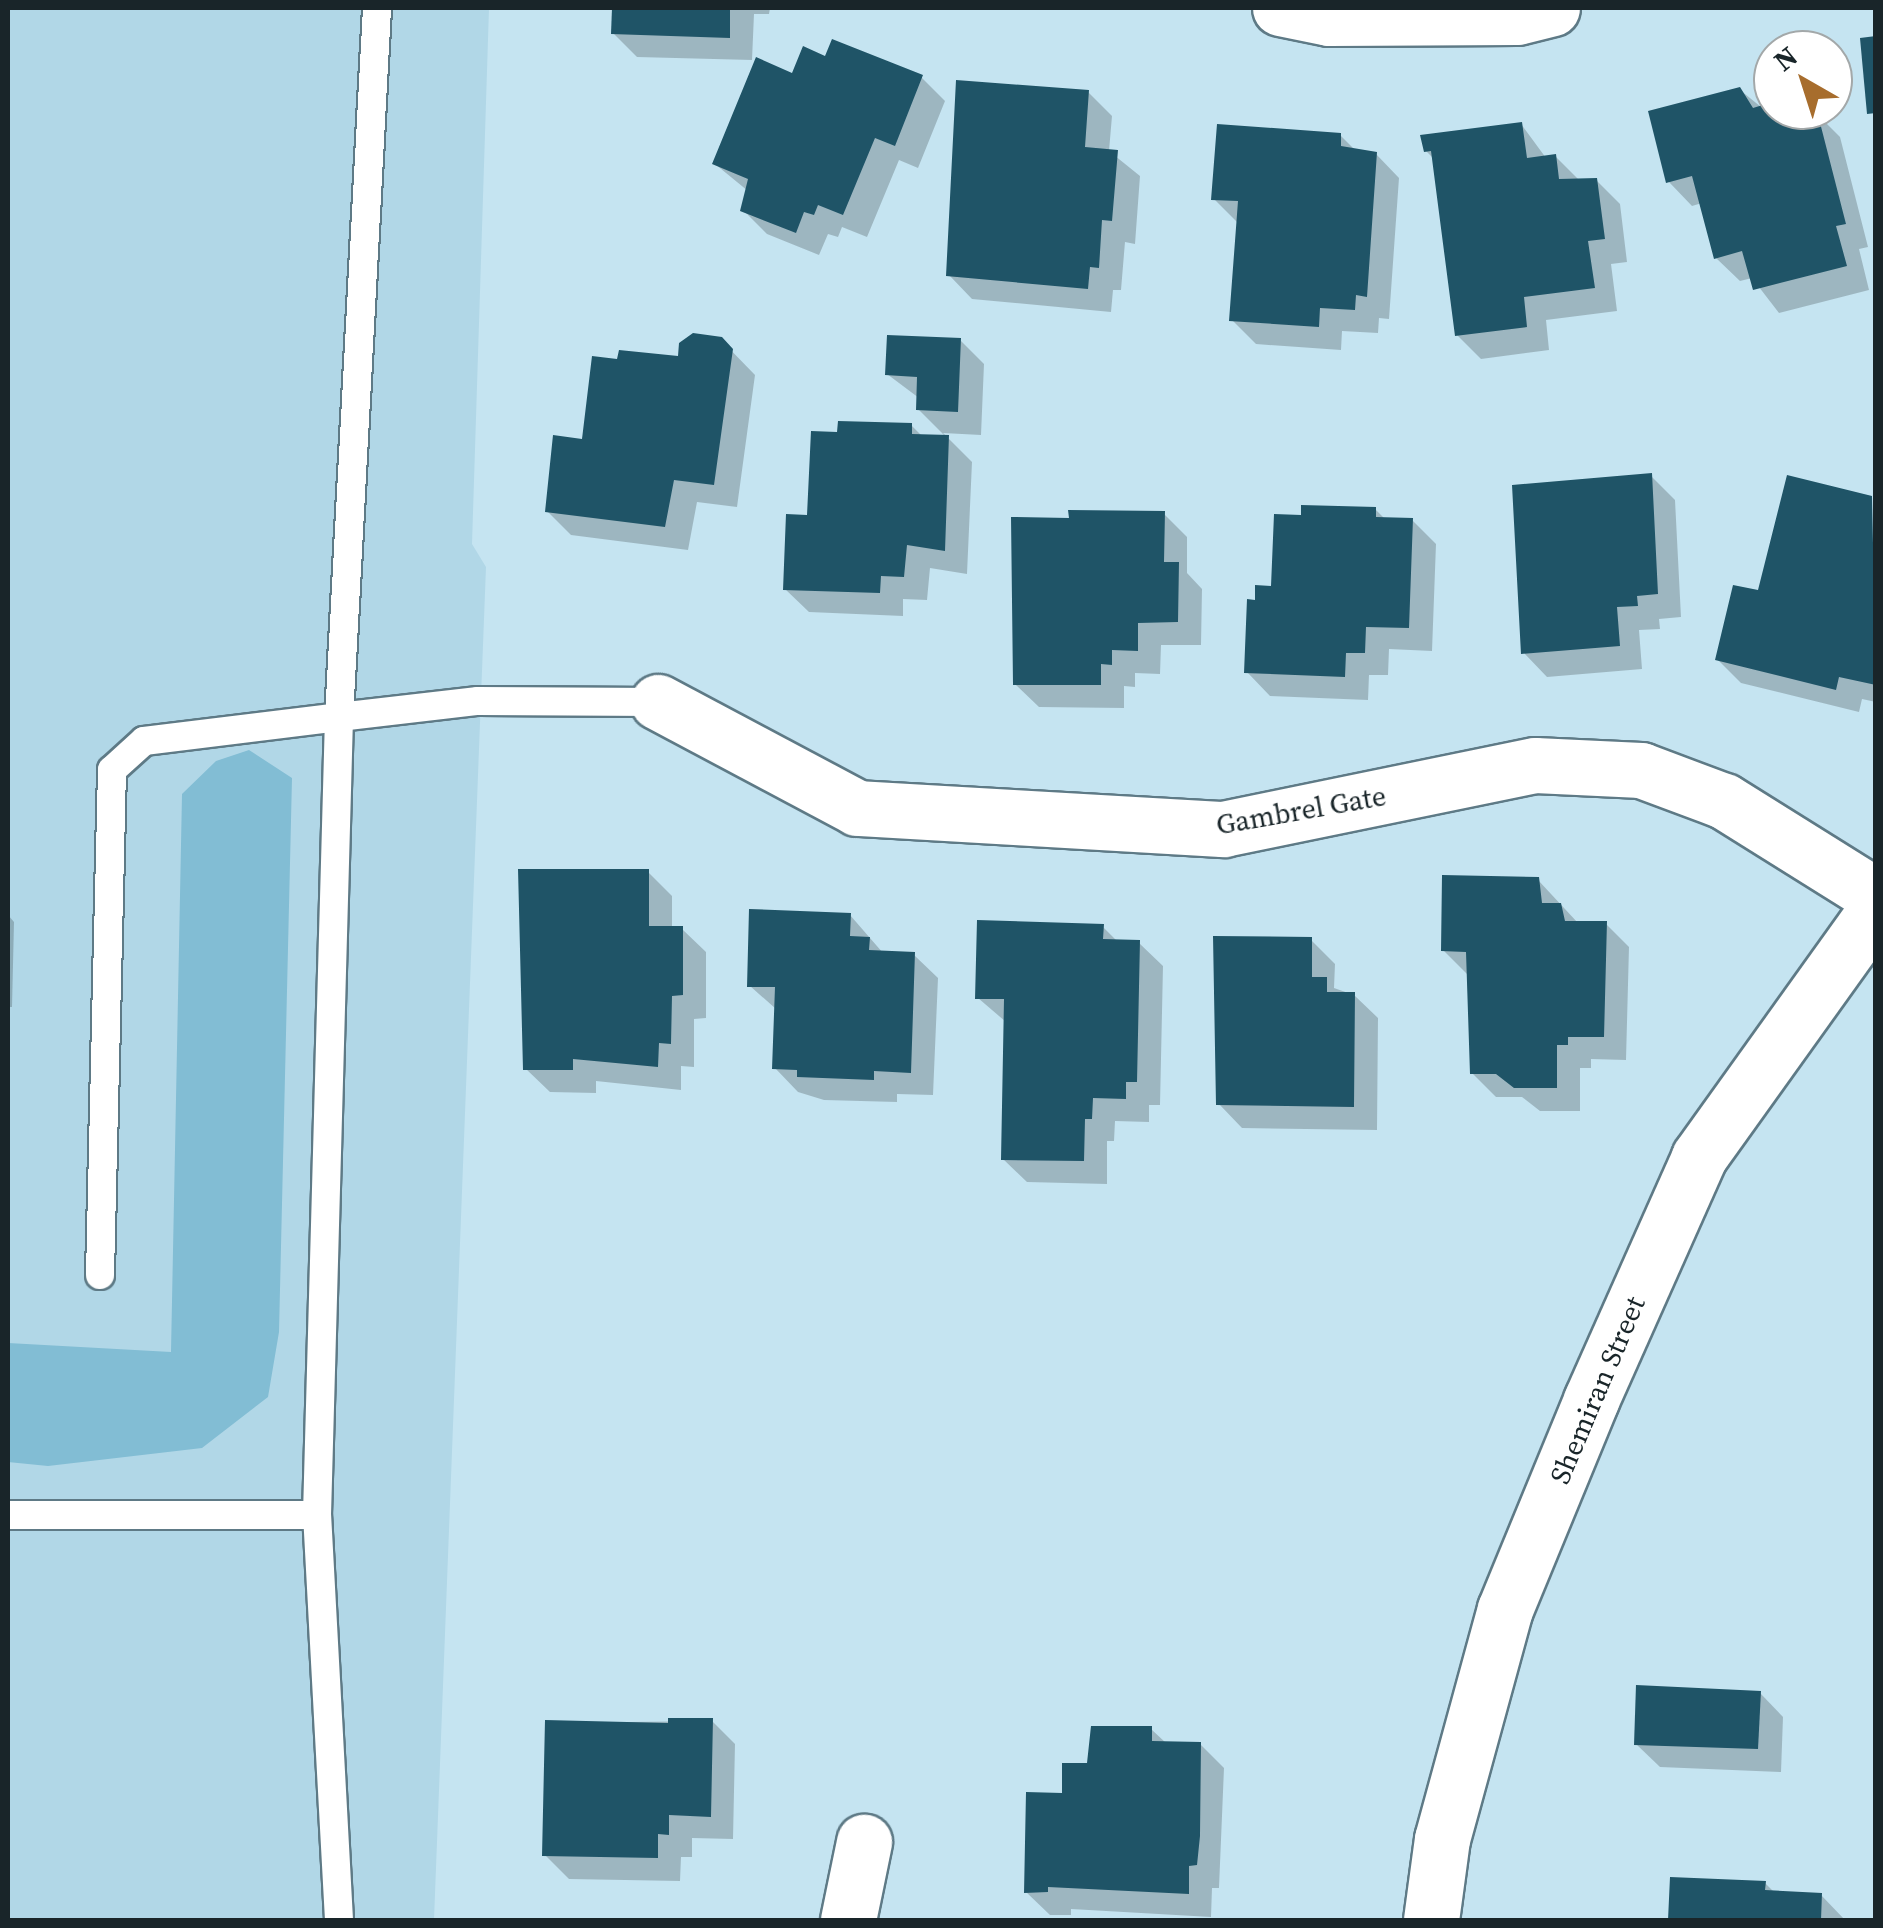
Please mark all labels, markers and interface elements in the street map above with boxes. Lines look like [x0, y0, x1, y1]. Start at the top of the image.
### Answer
north arrow [1753, 30, 1853, 130]
text: N [1765, 37, 1805, 79]
street label: Gambrel Gate [1214, 779, 1388, 841]
street label: Shemiran Street [1542, 1291, 1652, 1489]

